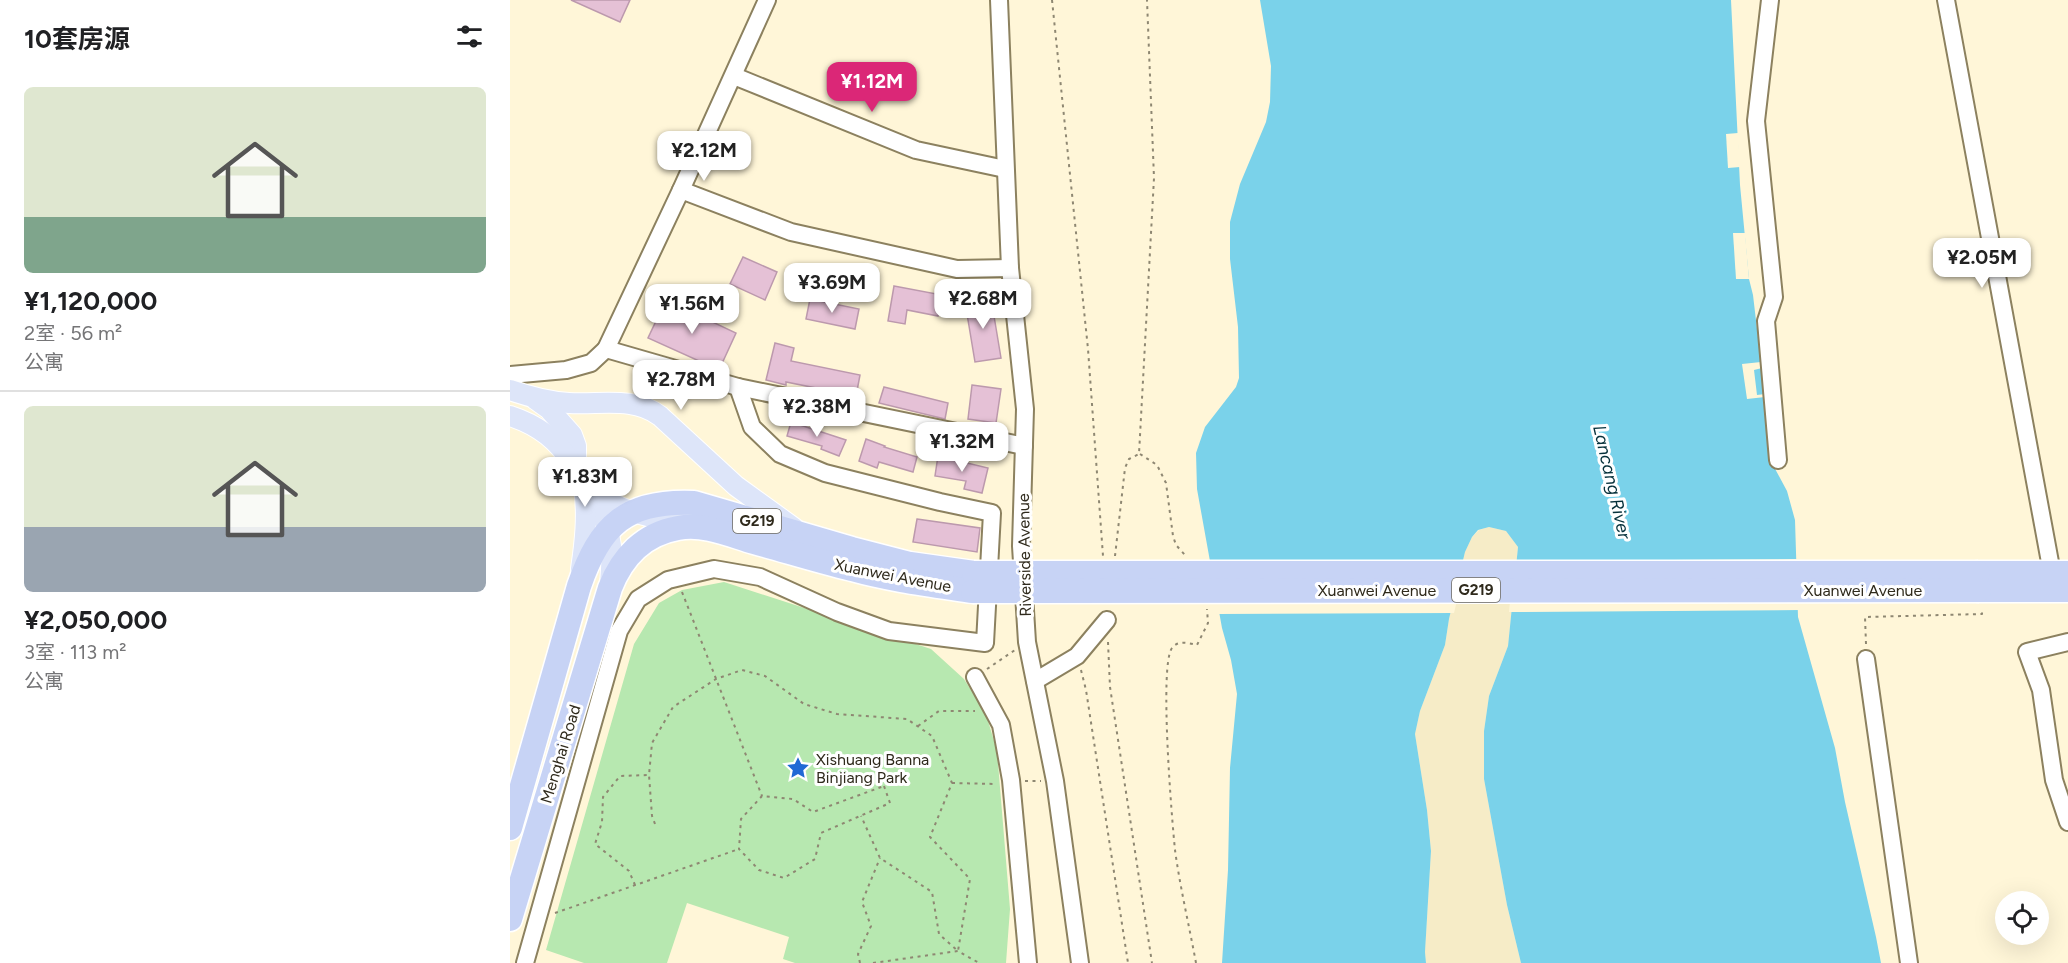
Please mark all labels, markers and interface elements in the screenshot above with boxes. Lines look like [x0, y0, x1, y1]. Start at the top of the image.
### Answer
icon: filters [453, 20, 486, 53]
text: 10套房源 [24, 23, 130, 55]
pin: ¥1.12M [823, 62, 921, 113]
text: ¥1.12M [841, 69, 903, 93]
icon: home [201, 126, 309, 234]
pin: ¥2.12M [655, 131, 753, 182]
text: ¥2.12M [671, 138, 737, 162]
pin: ¥2.05M [1933, 238, 2031, 289]
text: ¥2.05M [1947, 245, 2017, 269]
pin: ¥3.69M [783, 263, 881, 314]
text: ¥3.69M [798, 270, 866, 294]
pin: ¥2.68M [934, 279, 1032, 330]
pin: ¥1.56M [643, 284, 741, 335]
text: ¥1,120,000 [24, 285, 157, 317]
text: ¥2.68M [948, 286, 1018, 310]
text: ¥1.56M [659, 291, 725, 315]
text: 2室 · 56 m² [24, 321, 122, 345]
text: 公寓 [24, 350, 64, 374]
pin: ¥2.78M [632, 360, 730, 411]
text: ¥2.78M [647, 367, 715, 391]
pin: ¥2.38M [768, 387, 866, 438]
text: ¥2.38M [783, 394, 851, 418]
pin: ¥1.32M [913, 422, 1011, 473]
water label: Lancang River [1588, 423, 1636, 542]
text: ¥1.32M [929, 429, 995, 453]
icon: home [201, 445, 309, 553]
pin: ¥1.83M [536, 457, 634, 508]
text: ¥1.83M [552, 464, 618, 488]
street label: Riverside Avenue [1014, 493, 1035, 617]
road number: G219 [733, 509, 781, 533]
street label: Xuanwei Avenue [833, 555, 953, 596]
road number: G219 [1452, 578, 1500, 602]
street label: Xuanwei Avenue [1318, 581, 1437, 600]
street label: Xuanwei Avenue [1804, 581, 1923, 600]
text: ¥2,050,000 [24, 604, 167, 636]
text: 3室 · 113 m² [24, 640, 126, 664]
text: 公寓 [24, 669, 64, 693]
street label: Menghai Road [536, 703, 585, 806]
place label: Xishuang Banna Binjiang Park [816, 750, 929, 787]
place icon: Xishuang Banna Binjiang Park [785, 755, 811, 781]
map controls [1995, 891, 2049, 945]
button: locate [1995, 891, 2049, 945]

